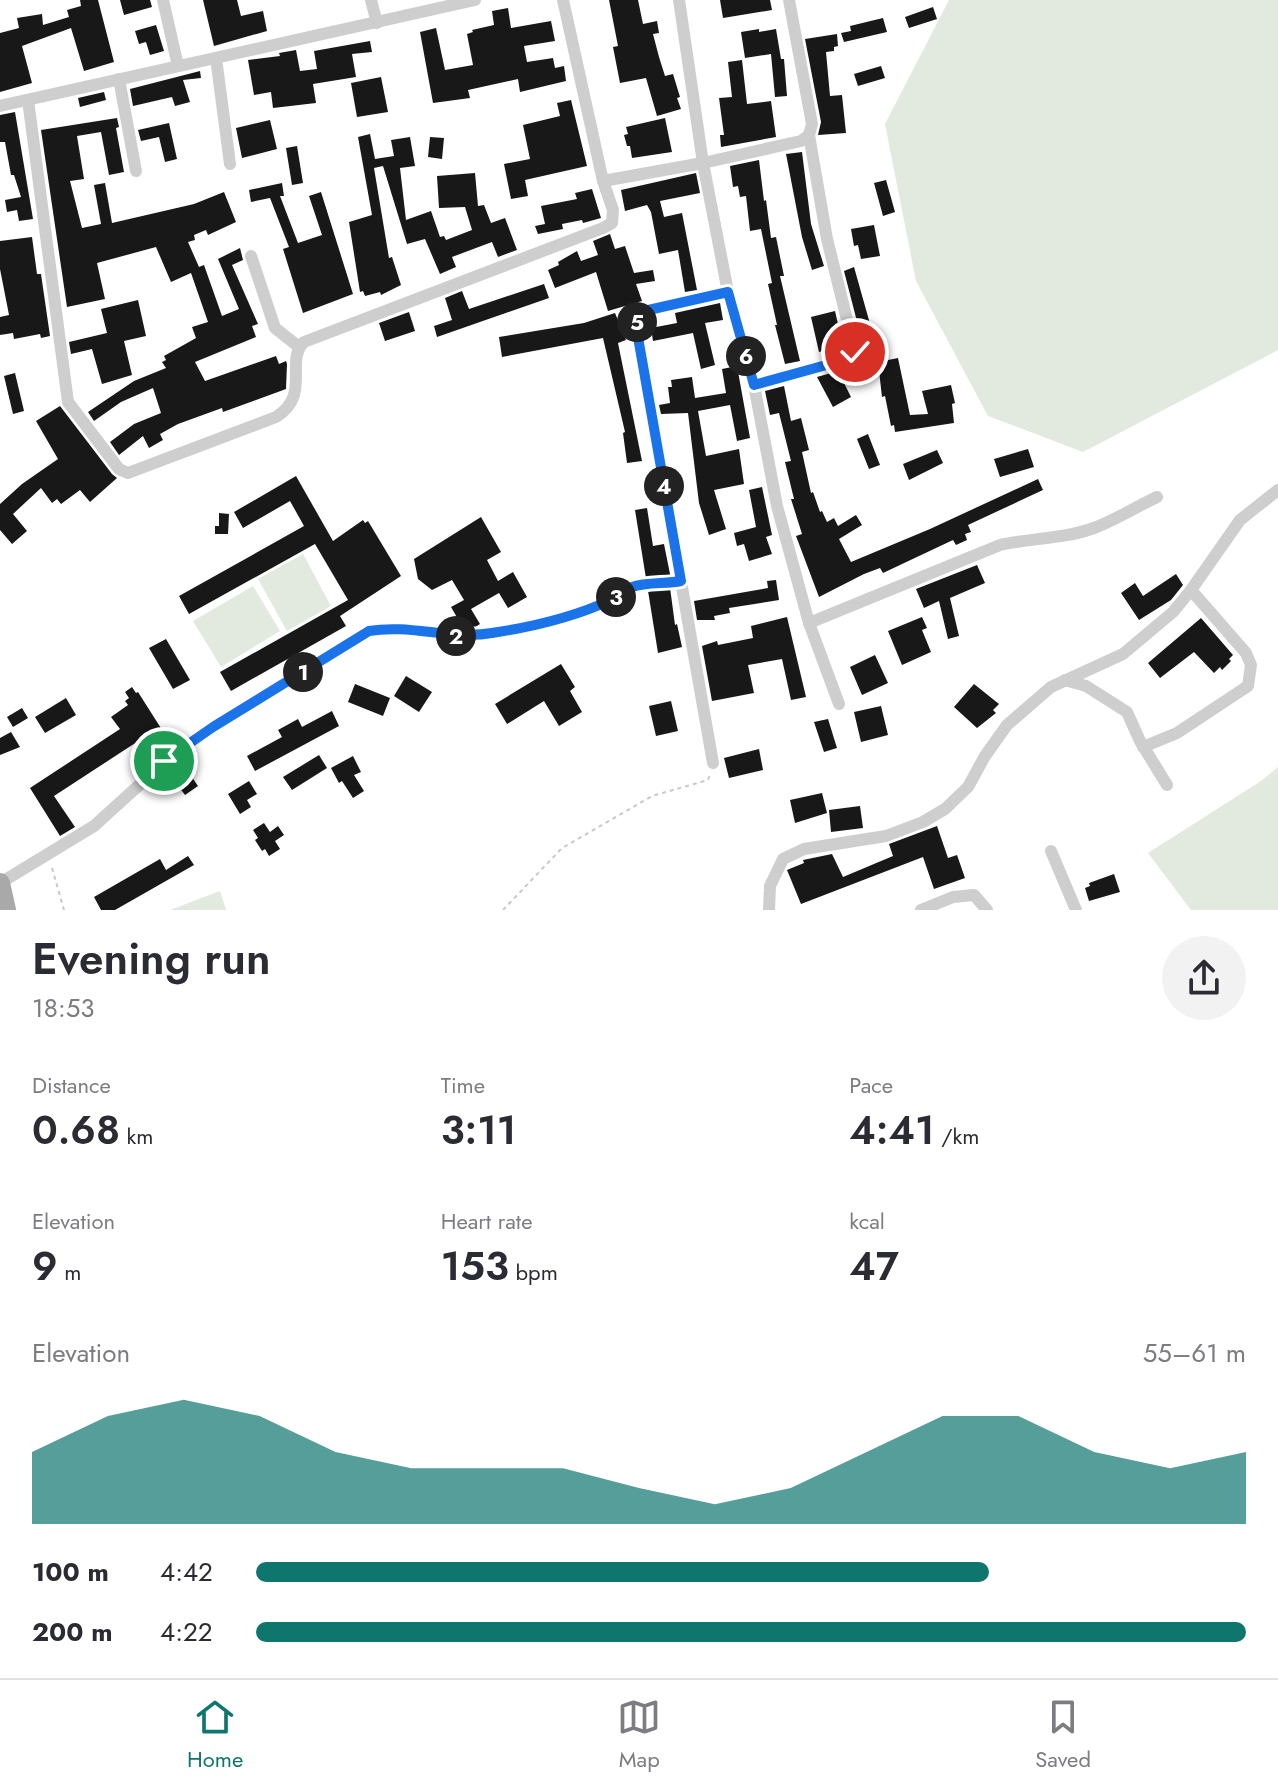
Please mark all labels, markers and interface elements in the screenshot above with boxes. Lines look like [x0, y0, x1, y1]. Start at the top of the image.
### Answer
pin: 5 [617, 302, 657, 342]
text: 5 [630, 306, 644, 338]
pin [821, 318, 889, 386]
icon: check [833, 330, 877, 374]
pin: 6 [726, 336, 766, 376]
text: 6 [739, 340, 753, 372]
pin: 4 [644, 466, 684, 506]
text: 4 [656, 470, 672, 502]
pin: 3 [596, 577, 636, 617]
text: 3 [609, 581, 623, 613]
pin: 2 [436, 616, 476, 656]
text: 2 [449, 620, 463, 652]
pin: 1 [283, 652, 323, 692]
text: 1 [297, 656, 309, 688]
pin [130, 727, 198, 795]
icon: arrive [142, 739, 186, 783]
text: Evening run [32, 927, 271, 991]
button: share [1162, 936, 1246, 1020]
text: 18:53 [32, 989, 95, 1027]
text: Distance [32, 1069, 111, 1101]
text: Time [441, 1069, 485, 1101]
text: Pace [849, 1069, 893, 1101]
text: 0.68 [32, 1101, 120, 1159]
text: 3:11 [441, 1101, 516, 1159]
text: 4:41 [849, 1101, 935, 1159]
text: km [120, 1120, 153, 1152]
text: /km [935, 1120, 979, 1152]
text: Elevation [32, 1205, 115, 1237]
text: Heart rate [441, 1205, 532, 1237]
text: kcal [849, 1205, 885, 1237]
text: 9 [32, 1237, 58, 1295]
text: 153 [441, 1237, 509, 1295]
text: 47 [849, 1237, 899, 1295]
text: m [58, 1256, 81, 1288]
text: bpm [509, 1256, 558, 1288]
text: Elevation [32, 1334, 130, 1372]
text: 55–61 m [1143, 1334, 1246, 1372]
text: 100 m [32, 1553, 109, 1591]
text: 4:42 [160, 1553, 213, 1591]
text: 200 m [32, 1613, 113, 1651]
text: 4:22 [160, 1613, 213, 1651]
tab: Home [187, 1695, 243, 1775]
tab: Map [617, 1695, 661, 1775]
tab: Saved [1035, 1695, 1091, 1775]

